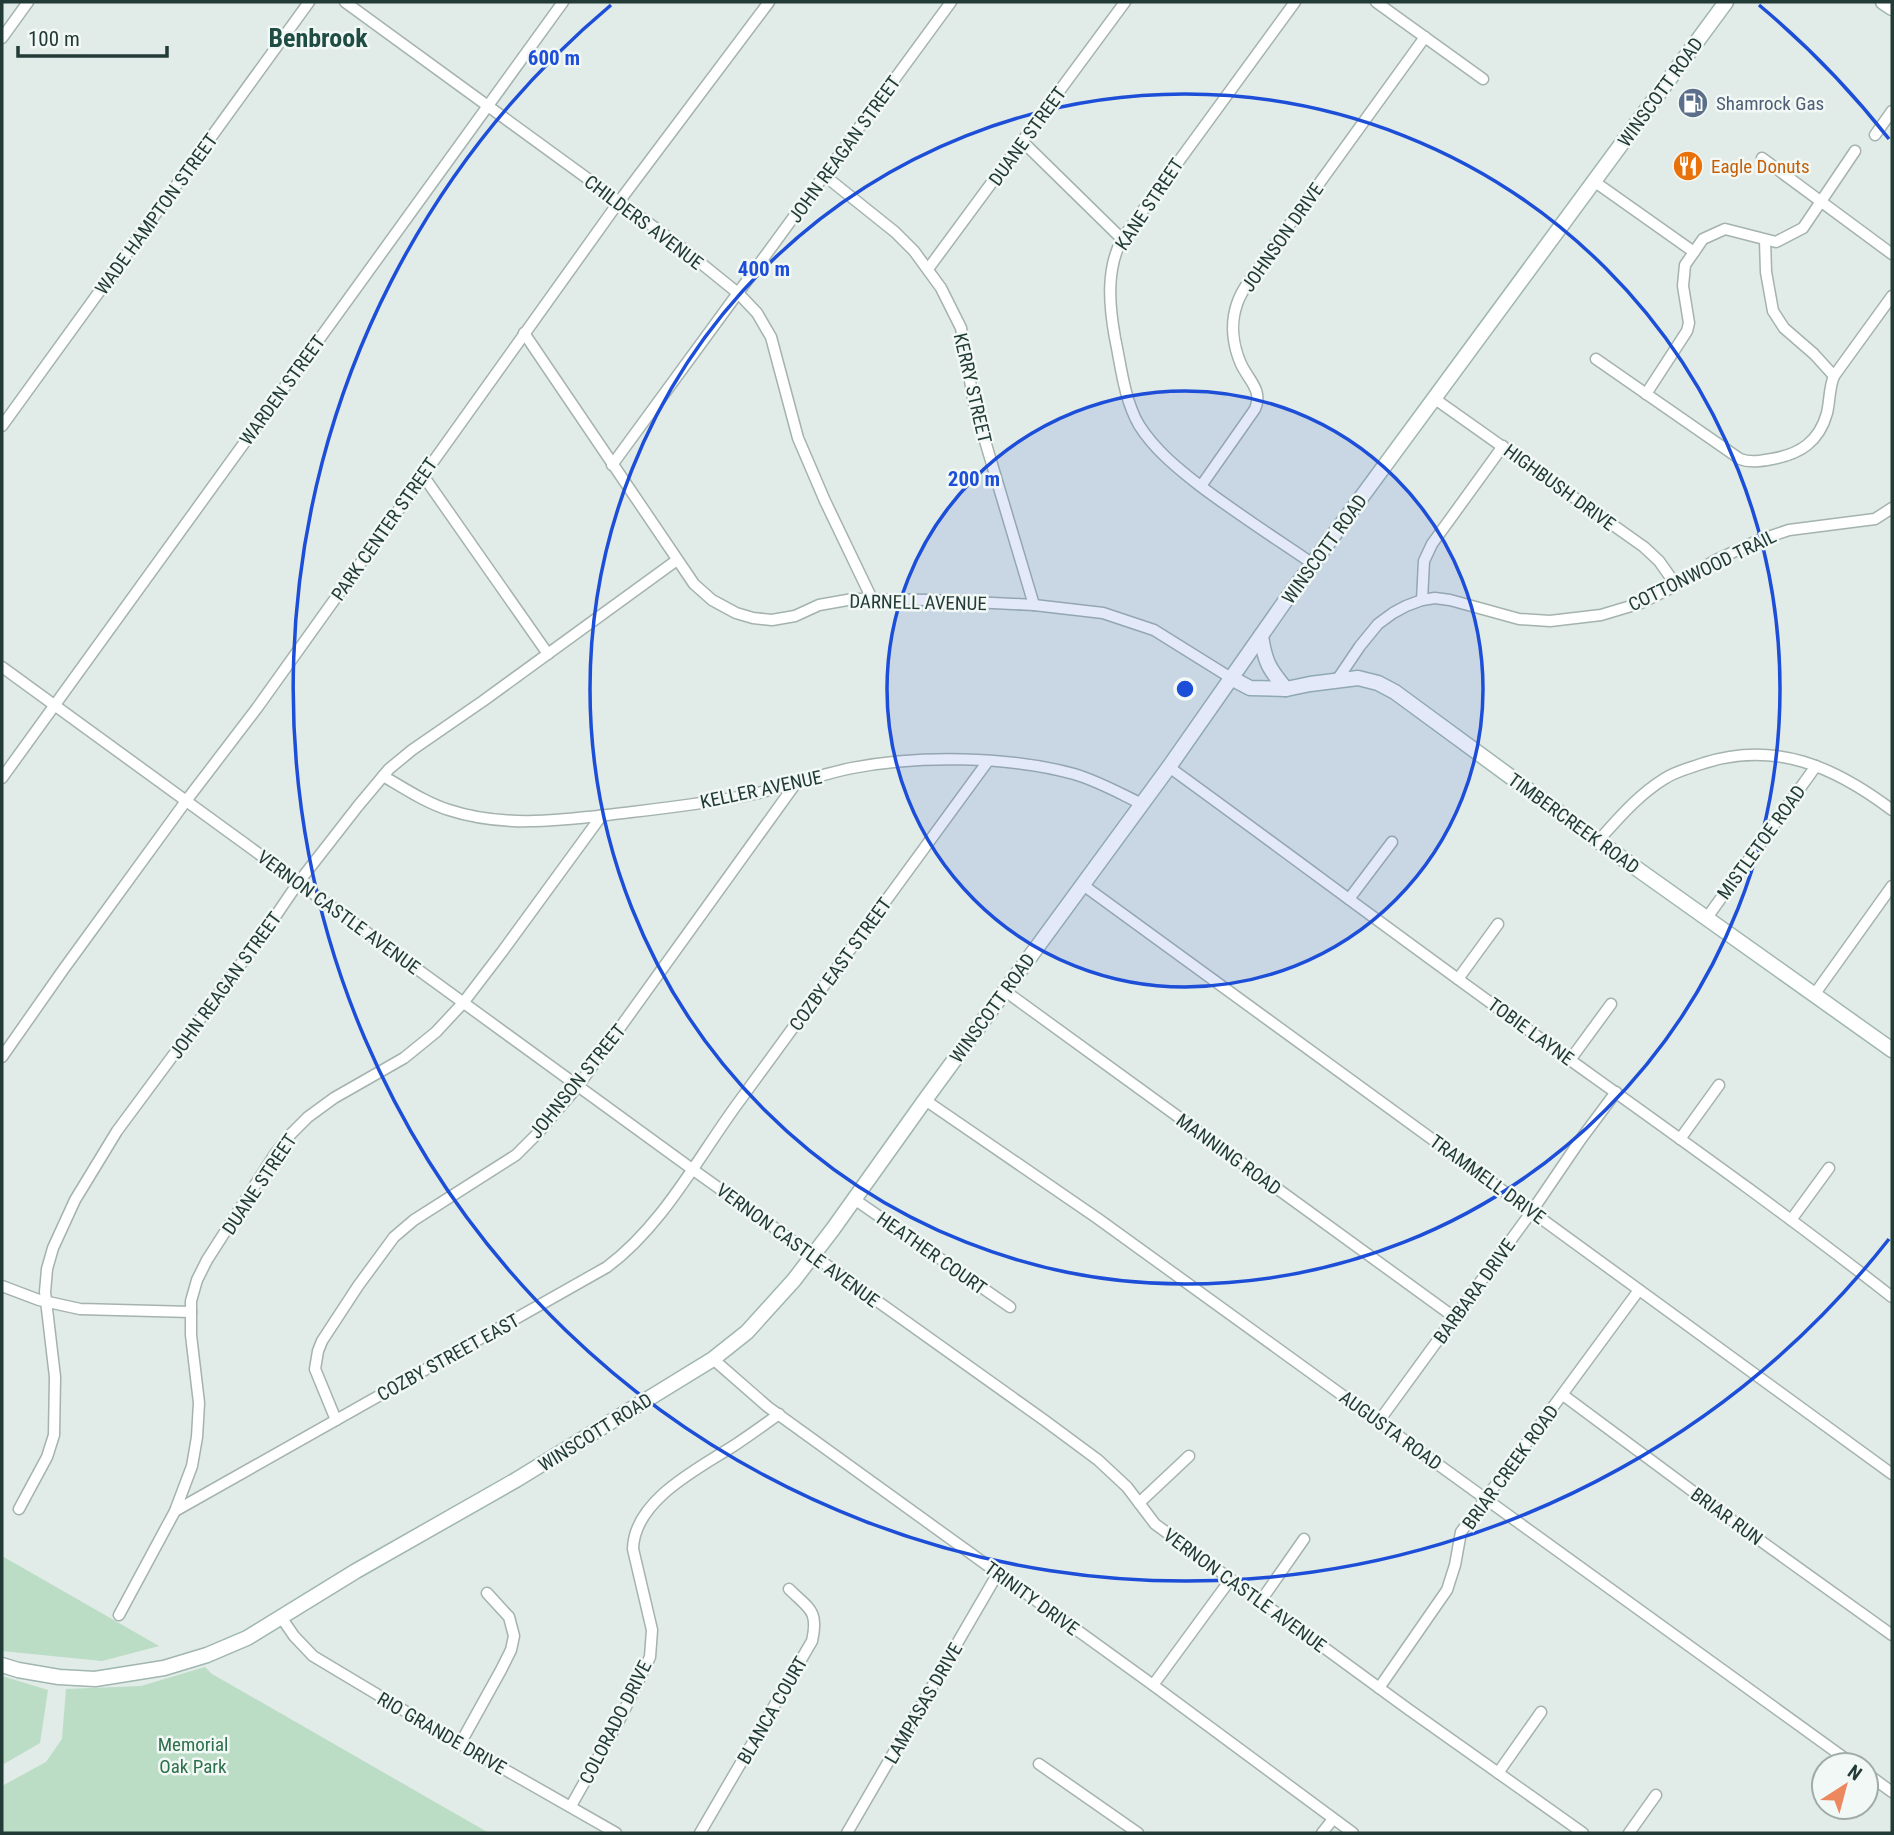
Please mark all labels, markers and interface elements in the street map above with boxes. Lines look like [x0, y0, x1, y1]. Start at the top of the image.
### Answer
scale bar [18, 14, 166, 58]
district label: Benbrook [268, 23, 368, 53]
text: 100 m [28, 27, 80, 51]
street label: WINSCOTT ROAD [1613, 33, 1708, 152]
text: 600 m [528, 46, 580, 70]
street label: JOHN REAGAN STREET [783, 71, 905, 227]
street label: DUANE STREET [984, 82, 1071, 190]
fuel station icon: Shamrock Gas [1676, 86, 1710, 120]
place label: Shamrock Gas [1716, 92, 1824, 115]
street label: WADE HAMPTON STREET [90, 129, 223, 299]
restaurant icon: Eagle Donuts [1671, 149, 1705, 183]
street label: KANE STREET [1110, 154, 1189, 255]
place label: Eagle Donuts [1711, 155, 1810, 178]
street label: CHILDERS AVENUE [580, 170, 708, 275]
street label: JOHNSON DRIVE [1236, 179, 1328, 296]
text: 400 m [738, 257, 790, 281]
street label: WARDEN STREET [235, 331, 330, 450]
street label: KERRY STREET [949, 331, 996, 446]
street label: HIGHBUSH DRIVE [1499, 439, 1620, 536]
street label: PARK CENTER STREET [326, 453, 442, 605]
text: 200 m [948, 467, 1000, 491]
street label: WINSCOTT ROAD [1277, 490, 1372, 609]
street label: COTTONWOOD TRAIL [1625, 525, 1780, 616]
street label: DARNELL AVENUE [849, 590, 987, 615]
centre of rings [1173, 677, 1197, 701]
street label: KELLER AVENUE [698, 765, 824, 814]
street label: TIMBERCREEK ROAD [1504, 768, 1644, 879]
street label: MISTLETOE ROAD [1712, 781, 1811, 904]
street label: VERNON CASTLE AVENUE [253, 846, 425, 979]
street label: COZBY EAST STREET [784, 893, 897, 1035]
street label: JOHN REAGAN STREET [164, 907, 286, 1063]
street label: WINSCOTT ROAD [945, 949, 1040, 1068]
street label: TOBIE LAYNE [1483, 993, 1578, 1070]
street label: JOHNSON STREET [524, 1019, 631, 1143]
street label: MANNING ROAD [1172, 1109, 1286, 1200]
street label: DUANE STREET [217, 1129, 302, 1239]
street label: TRAMMELL DRIVE [1425, 1130, 1550, 1229]
street label: VERNON CASTLE AVENUE [712, 1179, 884, 1312]
street label: HEATHER COURT [872, 1207, 991, 1300]
street label: BARBARA DRIVE [1429, 1234, 1520, 1348]
street label: COZBY STREET EAST [373, 1309, 523, 1406]
street label: AUGUSTA ROAD [1335, 1386, 1446, 1475]
street label: WINSCOTT ROAD [534, 1388, 656, 1477]
street label: BRIAR CREEK ROAD [1457, 1401, 1563, 1534]
street label: BRIAR RUN [1686, 1483, 1767, 1550]
street label: VERNON CASTLE AVENUE [1159, 1524, 1331, 1657]
street label: TRINITY DRIVE [980, 1556, 1083, 1640]
street label: LAMPASAS DRIVE [880, 1639, 967, 1768]
street label: BLANCA COURT [732, 1652, 813, 1768]
street label: COLORADO DRIVE [574, 1657, 656, 1788]
street label: RIO GRANDE DRIVE [373, 1687, 510, 1780]
park label: Memorial Oak Park [158, 1733, 228, 1778]
north arrow [1810, 1751, 1880, 1821]
text: N [1843, 1760, 1866, 1785]

